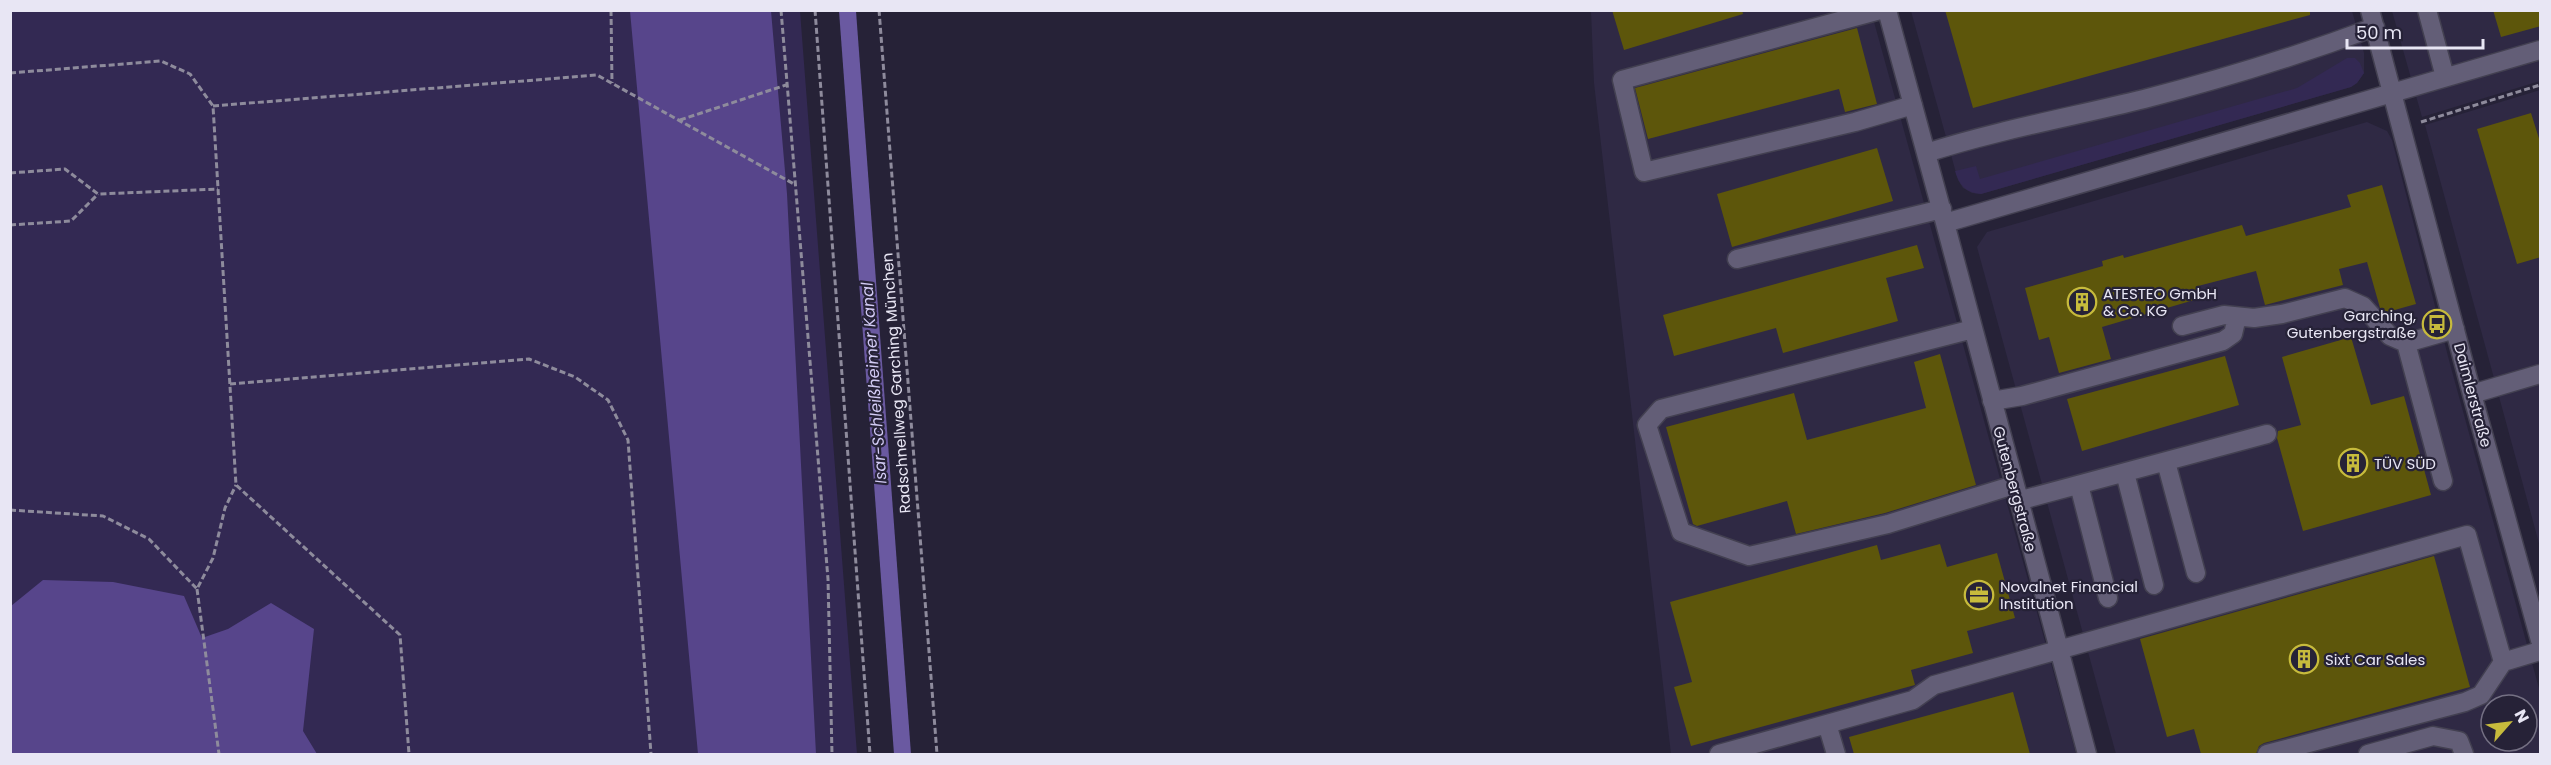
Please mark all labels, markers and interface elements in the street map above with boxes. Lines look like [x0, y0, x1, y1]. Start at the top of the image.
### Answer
scale bar [2347, 12, 2484, 50]
text: 50 m [2356, 20, 2402, 45]
street label: Radschnellweg Garching München [876, 252, 916, 514]
water label: Isar-Schleißheimer Kanal [855, 281, 893, 485]
place label: ATESTEO GmbH & Co. KG [2103, 283, 2217, 321]
building icon: ATESTEO GmbH & Co. KG [2066, 286, 2098, 318]
place label: Garching, Gutenbergstraße [2287, 305, 2416, 343]
bus stop icon: Garching, Gutenbergstraße [2421, 308, 2453, 340]
street label: Daimlerstraße [2449, 341, 2497, 449]
street label: Gutenbergstraße [1988, 424, 2042, 554]
building icon: TÜV SÜD [2337, 447, 2369, 479]
place label: TÜV SÜD [2374, 453, 2436, 474]
place label: Novalnet Financial Institution [2000, 576, 2138, 614]
office icon: Novalnet Financial Institution [1963, 579, 1995, 611]
building icon: Sixt Car Sales [2288, 643, 2320, 675]
place label: Sixt Car Sales [2325, 649, 2425, 670]
north arrow [2479, 693, 2539, 753]
text: N [2509, 705, 2535, 727]

